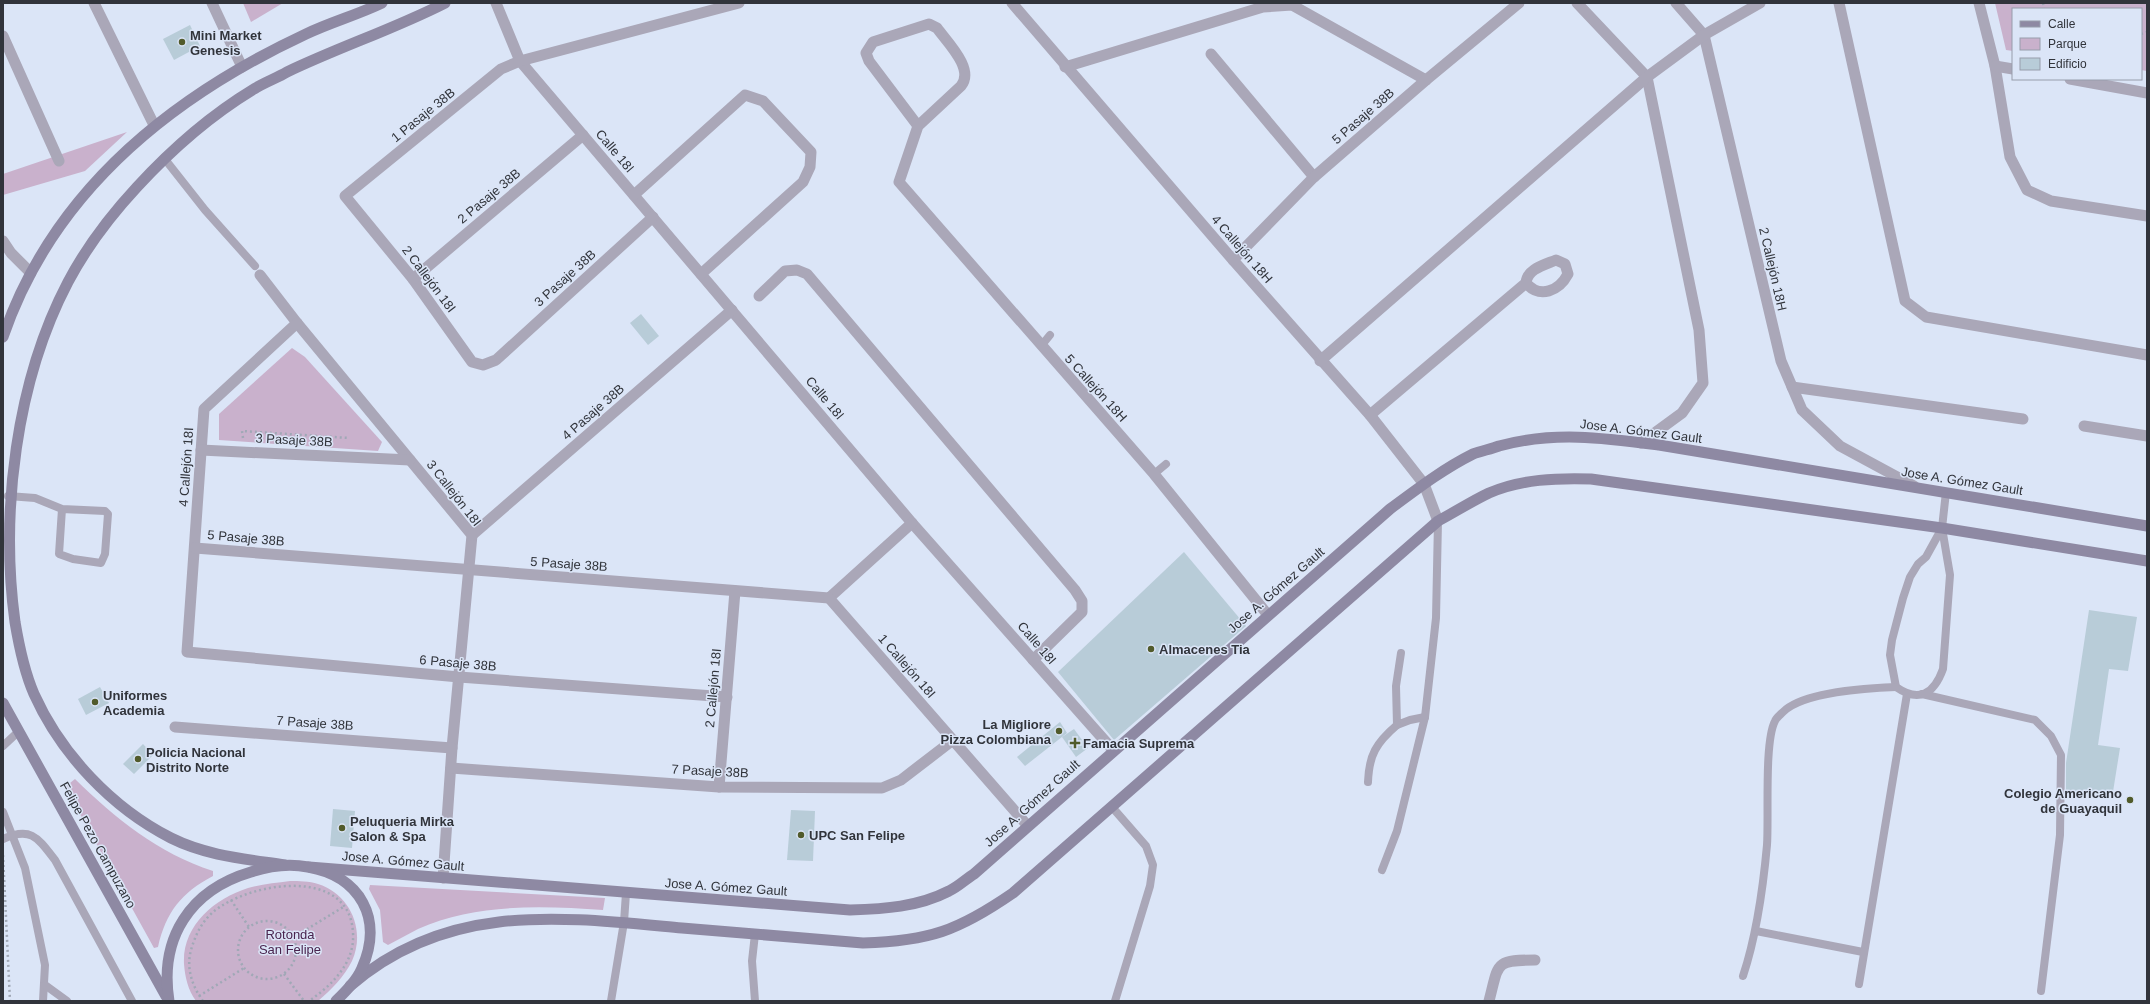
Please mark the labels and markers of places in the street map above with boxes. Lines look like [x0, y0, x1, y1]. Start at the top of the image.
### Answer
place label: Mini Market Genesis [190, 28, 262, 58]
marker: Mini Market Genesis [177, 37, 187, 47]
place label: Almacenes Tia [1159, 642, 1251, 657]
marker: Almacenes Tia [1146, 644, 1156, 654]
place label: Uniformes Academia [103, 688, 167, 718]
marker: Uniformes Academia [90, 697, 100, 707]
place label: La Migliore Pizza Colombiana [940, 717, 1052, 747]
marker: La Migliore Pizza Colombiana [1054, 726, 1064, 736]
place label: Famacia Suprema [1083, 736, 1195, 751]
marker: Famacia Suprema [1070, 738, 1080, 748]
place label: Policia Nacional Distrito Norte [146, 745, 246, 775]
marker: Policia Nacional Distrito Norte [133, 754, 143, 764]
place label: Colegio Americano de Guayaquil [2004, 786, 2122, 816]
marker: Colegio Americano de Guayaquil [2125, 795, 2135, 805]
place label: Peluqueria Mirka Salon & Spa [350, 814, 455, 844]
marker: Peluqueria Mirka Salon & Spa [337, 823, 347, 833]
place label: UPC San Felipe [809, 828, 905, 843]
marker: UPC San Felipe [796, 830, 806, 840]

